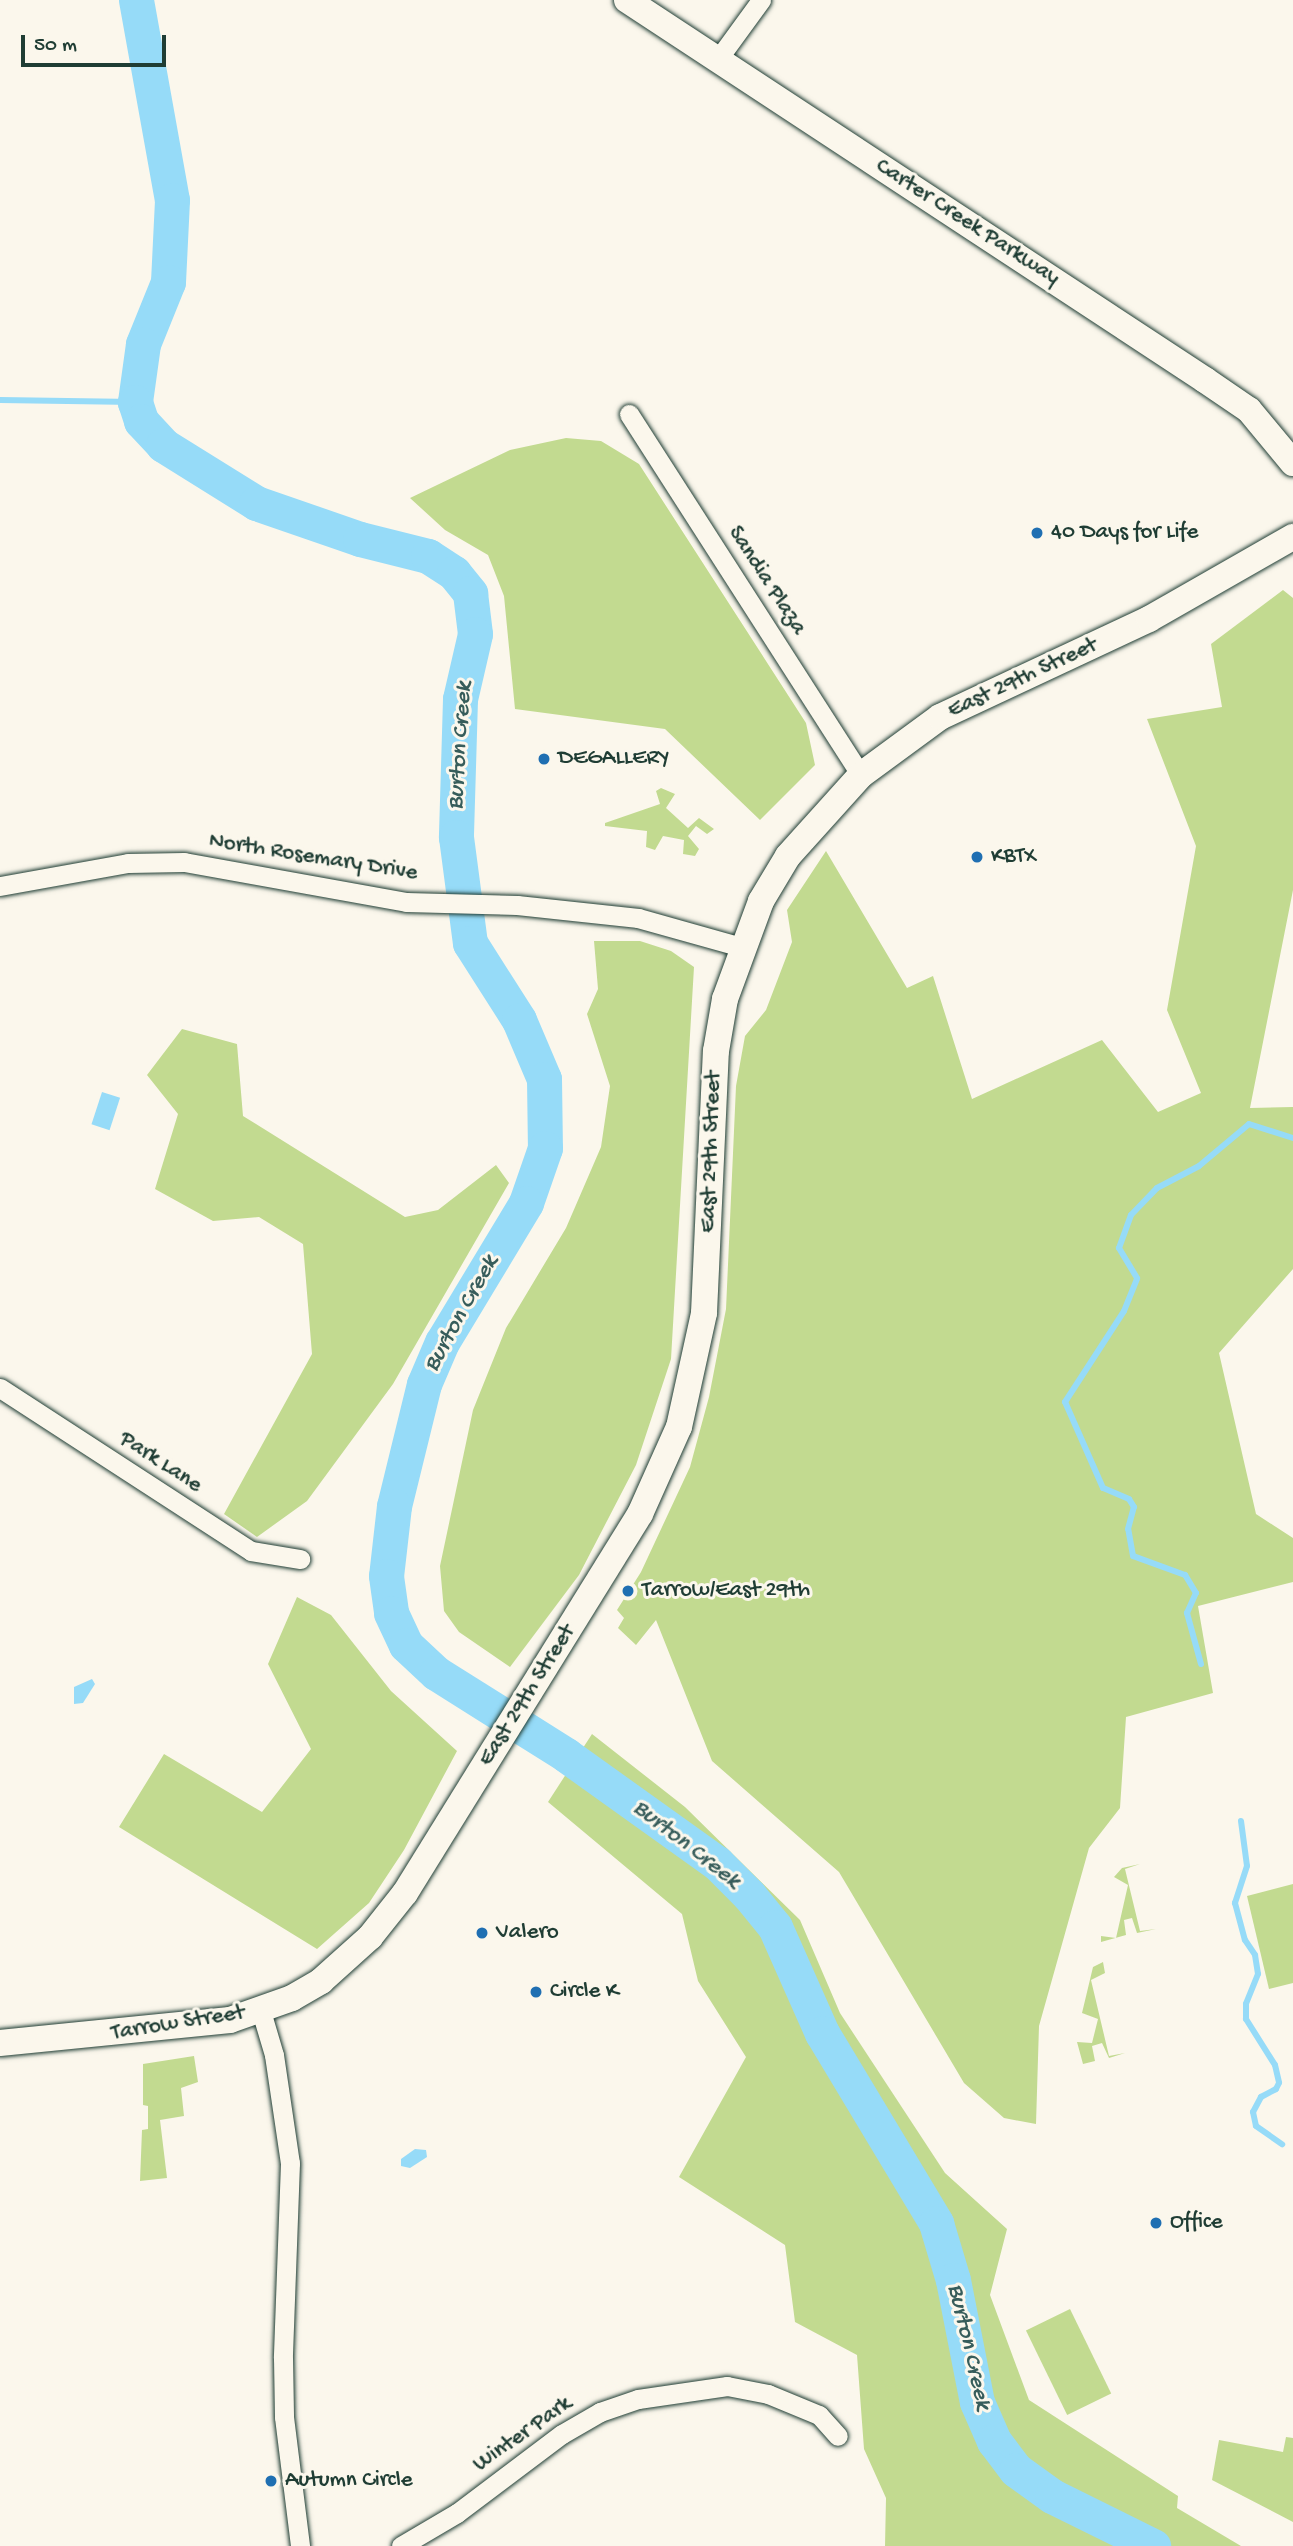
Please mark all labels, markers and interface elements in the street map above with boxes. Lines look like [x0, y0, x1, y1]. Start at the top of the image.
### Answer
scale bar [24, 21, 170, 65]
text: 50 m [34, 34, 77, 59]
street label: Carter Creek Parkway [870, 153, 1064, 293]
place label: 40 Days for Life [1051, 519, 1198, 547]
street label: Sandia Plaza [721, 521, 811, 641]
marker: 40 Days for Life [1029, 525, 1045, 541]
street label: East 29th Street [944, 632, 1102, 726]
water label: Burton Creek [442, 681, 480, 811]
place label: DEGALLERY [558, 745, 669, 773]
marker: DEGALLERY [536, 751, 552, 767]
street label: North Rosemary Drive [207, 828, 419, 888]
place label: KBTX [991, 843, 1036, 871]
marker: KBTX [969, 849, 985, 865]
street label: East 29th Street [695, 1071, 729, 1233]
water label: Burton Creek [418, 1251, 506, 1377]
street label: Park Lane [113, 1426, 207, 1500]
place label: Tarrow/East 29th [642, 1577, 810, 1605]
marker: Tarrow/East 29th [620, 1583, 636, 1599]
street label: East 29th Street [473, 1620, 583, 1772]
water label: Burton Creek [627, 1794, 745, 1896]
place label: Valero [496, 1919, 559, 1947]
marker: Valero [474, 1925, 490, 1941]
place label: Circle K [550, 1978, 618, 2006]
marker: Circle K [528, 1984, 544, 2000]
street label: Tarrow Street [109, 2000, 247, 2048]
place label: Office [1170, 2209, 1223, 2237]
marker: Office [1148, 2215, 1164, 2231]
water label: Burton Creek [940, 2281, 996, 2413]
street label: Winter Park [468, 2391, 578, 2479]
place label: Autumn Circle [285, 2467, 413, 2495]
marker: Autumn Circle [263, 2473, 279, 2489]

